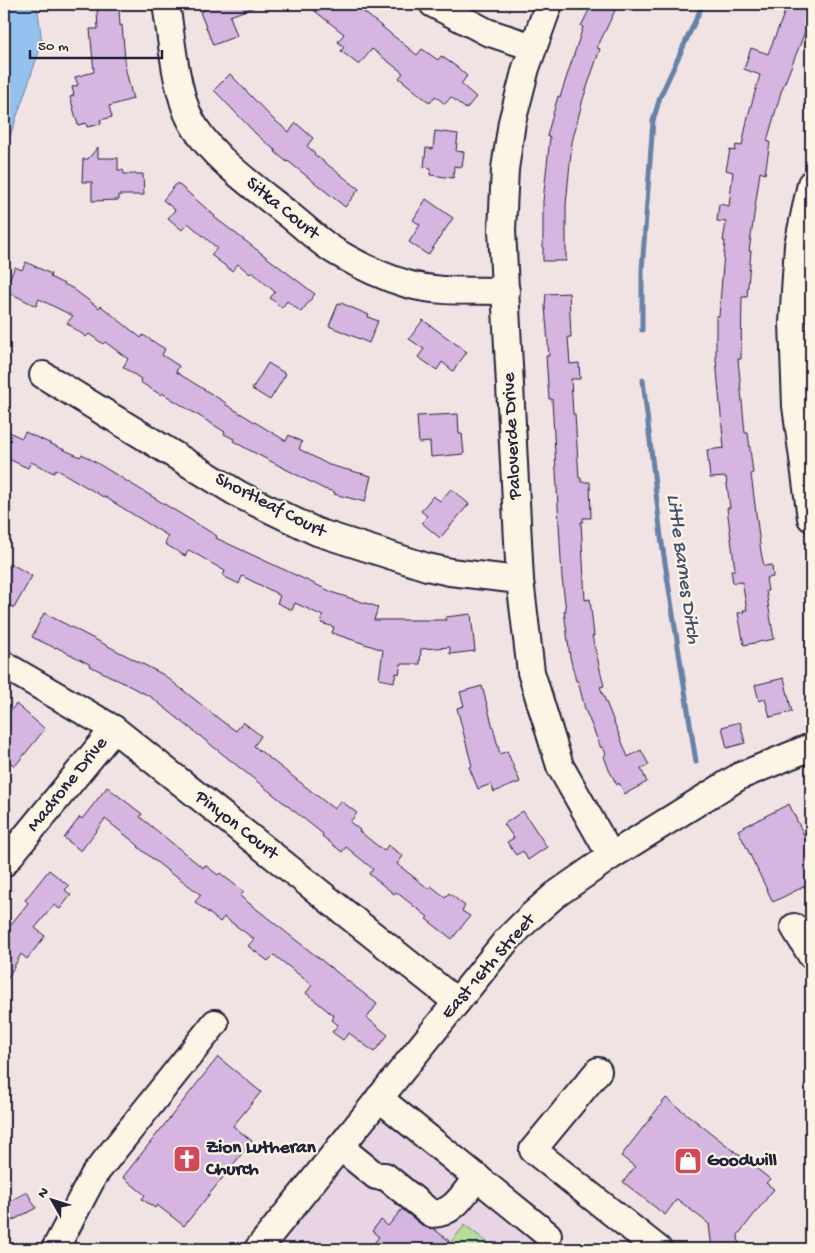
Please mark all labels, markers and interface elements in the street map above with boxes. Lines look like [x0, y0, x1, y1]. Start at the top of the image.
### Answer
scale bar [30, 28, 162, 60]
text: 50 m [38, 38, 69, 56]
street label: Sitka Court [241, 172, 325, 247]
street label: Paloverde Drive [498, 372, 528, 501]
street label: Shortleaf Court [211, 468, 331, 545]
water label: Little Barnes Ditch [660, 493, 704, 646]
street label: Madrone Drive [22, 732, 114, 837]
street label: Pinyon Court [189, 786, 284, 867]
street label: East 16th Street [437, 908, 542, 1024]
place label: Zion Lutheran Church [205, 1137, 317, 1182]
church icon: Zion Lutheran Church [172, 1144, 202, 1174]
shop icon: Goodwill [673, 1146, 703, 1176]
place label: Goodwill [707, 1150, 777, 1173]
north arrow [28, 1176, 78, 1226]
text: N [34, 1184, 53, 1202]

